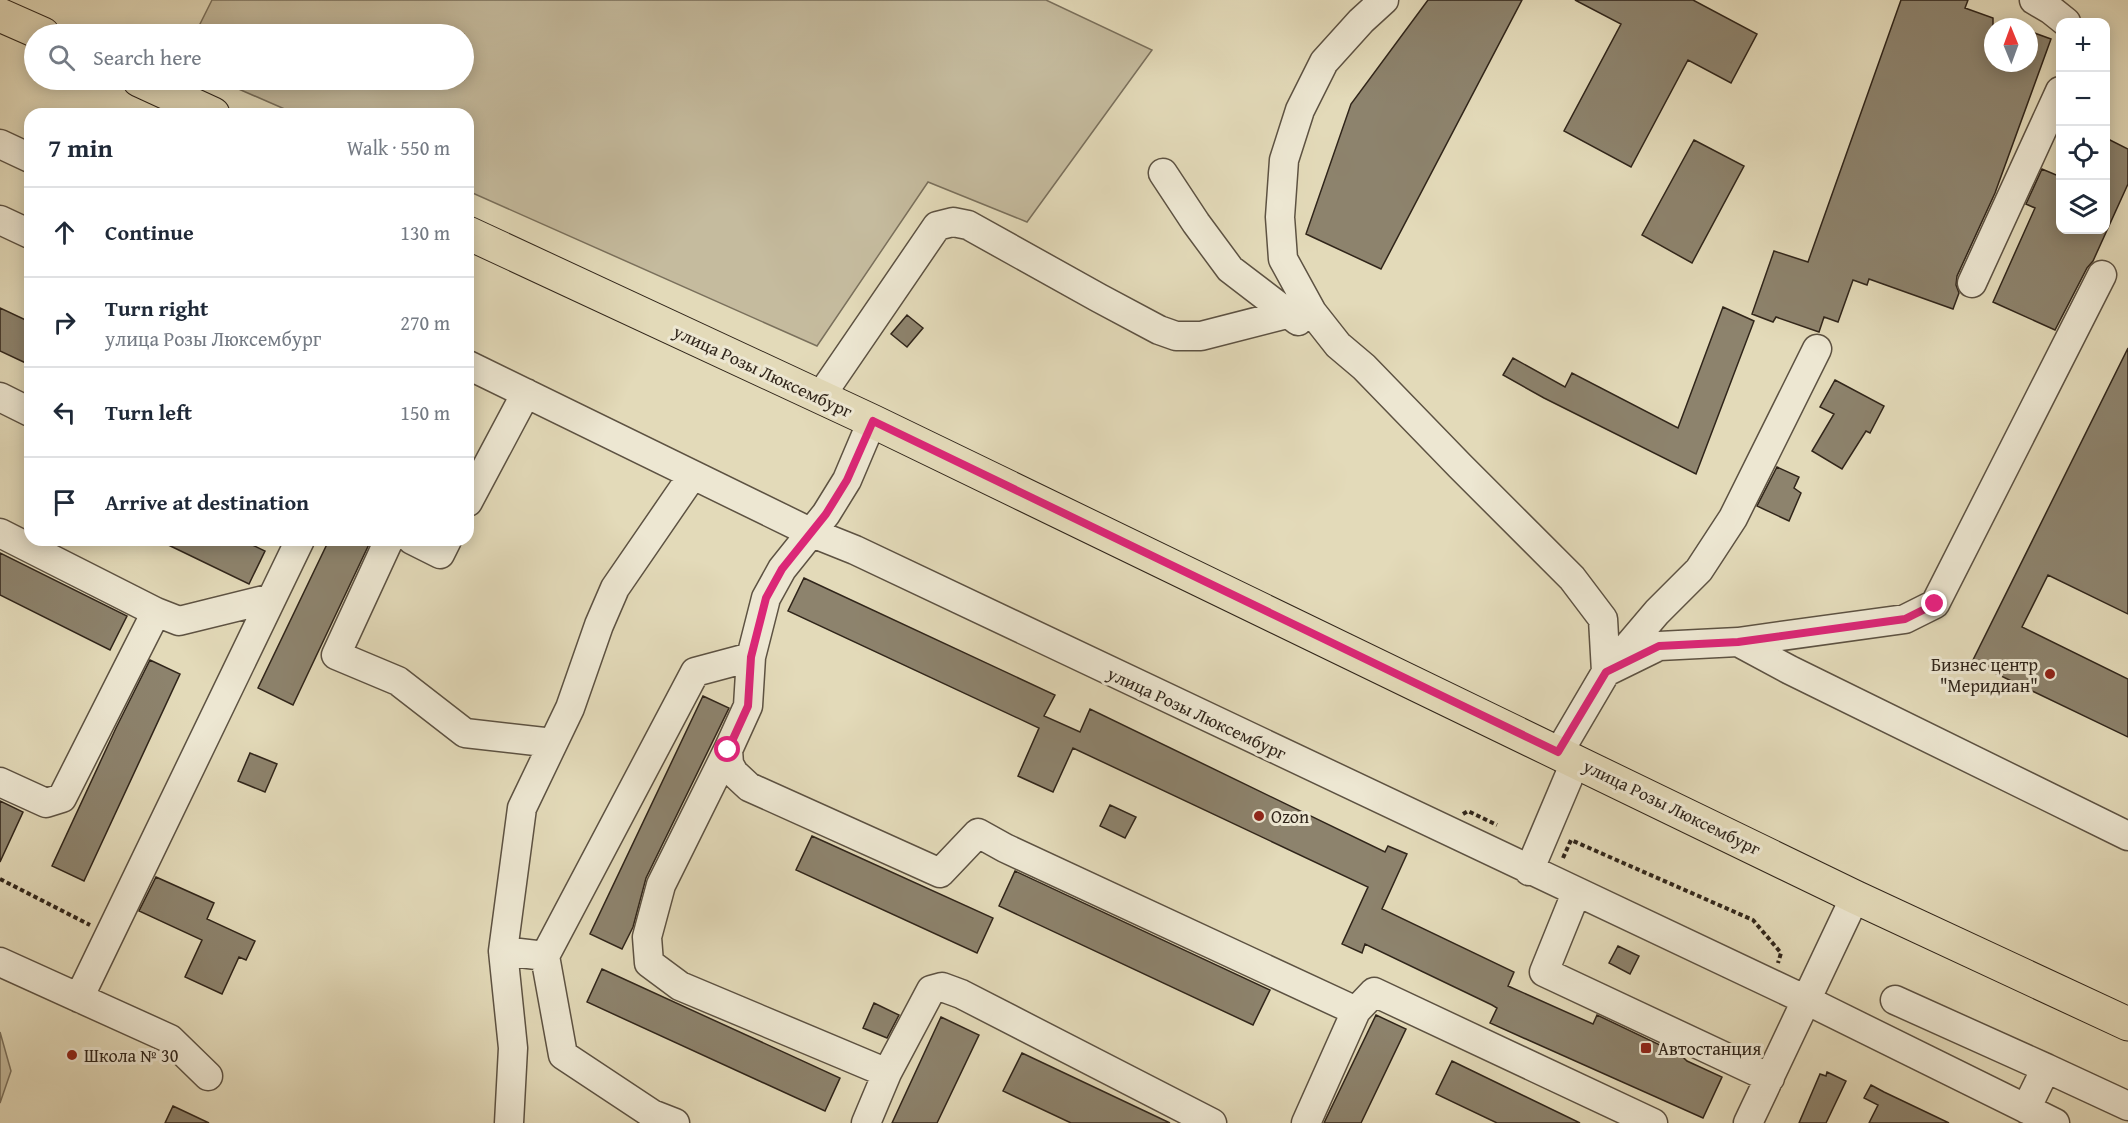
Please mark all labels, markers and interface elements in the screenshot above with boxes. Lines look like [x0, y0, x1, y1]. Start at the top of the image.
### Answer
north arrow [1984, 18, 2038, 72]
map controls [2056, 18, 2110, 234]
button: + [2056, 18, 2110, 72]
search box [24, 24, 474, 90]
icon: search [45, 41, 78, 74]
text: Search here [93, 41, 202, 73]
button: − [2056, 72, 2110, 126]
button: locate [2056, 126, 2110, 180]
text: 7 min [48, 128, 113, 167]
text: Walk · 550 m [347, 133, 450, 162]
button: layers [2056, 180, 2110, 234]
icon: ahead [48, 216, 81, 249]
text: Continue [105, 216, 194, 248]
text: 130 m [400, 218, 450, 247]
text: Turn right [105, 292, 208, 324]
icon: right [48, 306, 81, 339]
text: 270 m [400, 308, 450, 337]
street label: улица Розы Люксембург [668, 317, 857, 425]
text: улица Розы Люксембург [105, 324, 321, 353]
icon: left [48, 396, 81, 429]
text: Turn left [105, 396, 192, 428]
text: 150 m [400, 398, 450, 427]
icon: arrive [48, 486, 81, 519]
text: Arrive at destination [105, 486, 309, 518]
route end [1921, 590, 1947, 616]
place label: Бизнес центр "Меридиан" [1931, 651, 2038, 699]
street label: улица Розы Люксембург [1102, 659, 1291, 767]
marker: Бизнес центр "Меридиан" [2043, 667, 2057, 681]
route start [714, 736, 740, 762]
street label: улица Розы Люксембург [1578, 752, 1766, 862]
place label: Ozon [1271, 803, 1309, 830]
marker: Ozon [1252, 809, 1266, 823]
place label: Автостанция [1658, 1035, 1761, 1062]
marker: Автостанция [1639, 1041, 1653, 1055]
place label: Школа № 30 [84, 1042, 179, 1069]
marker: Школа № 30 [65, 1048, 79, 1062]

